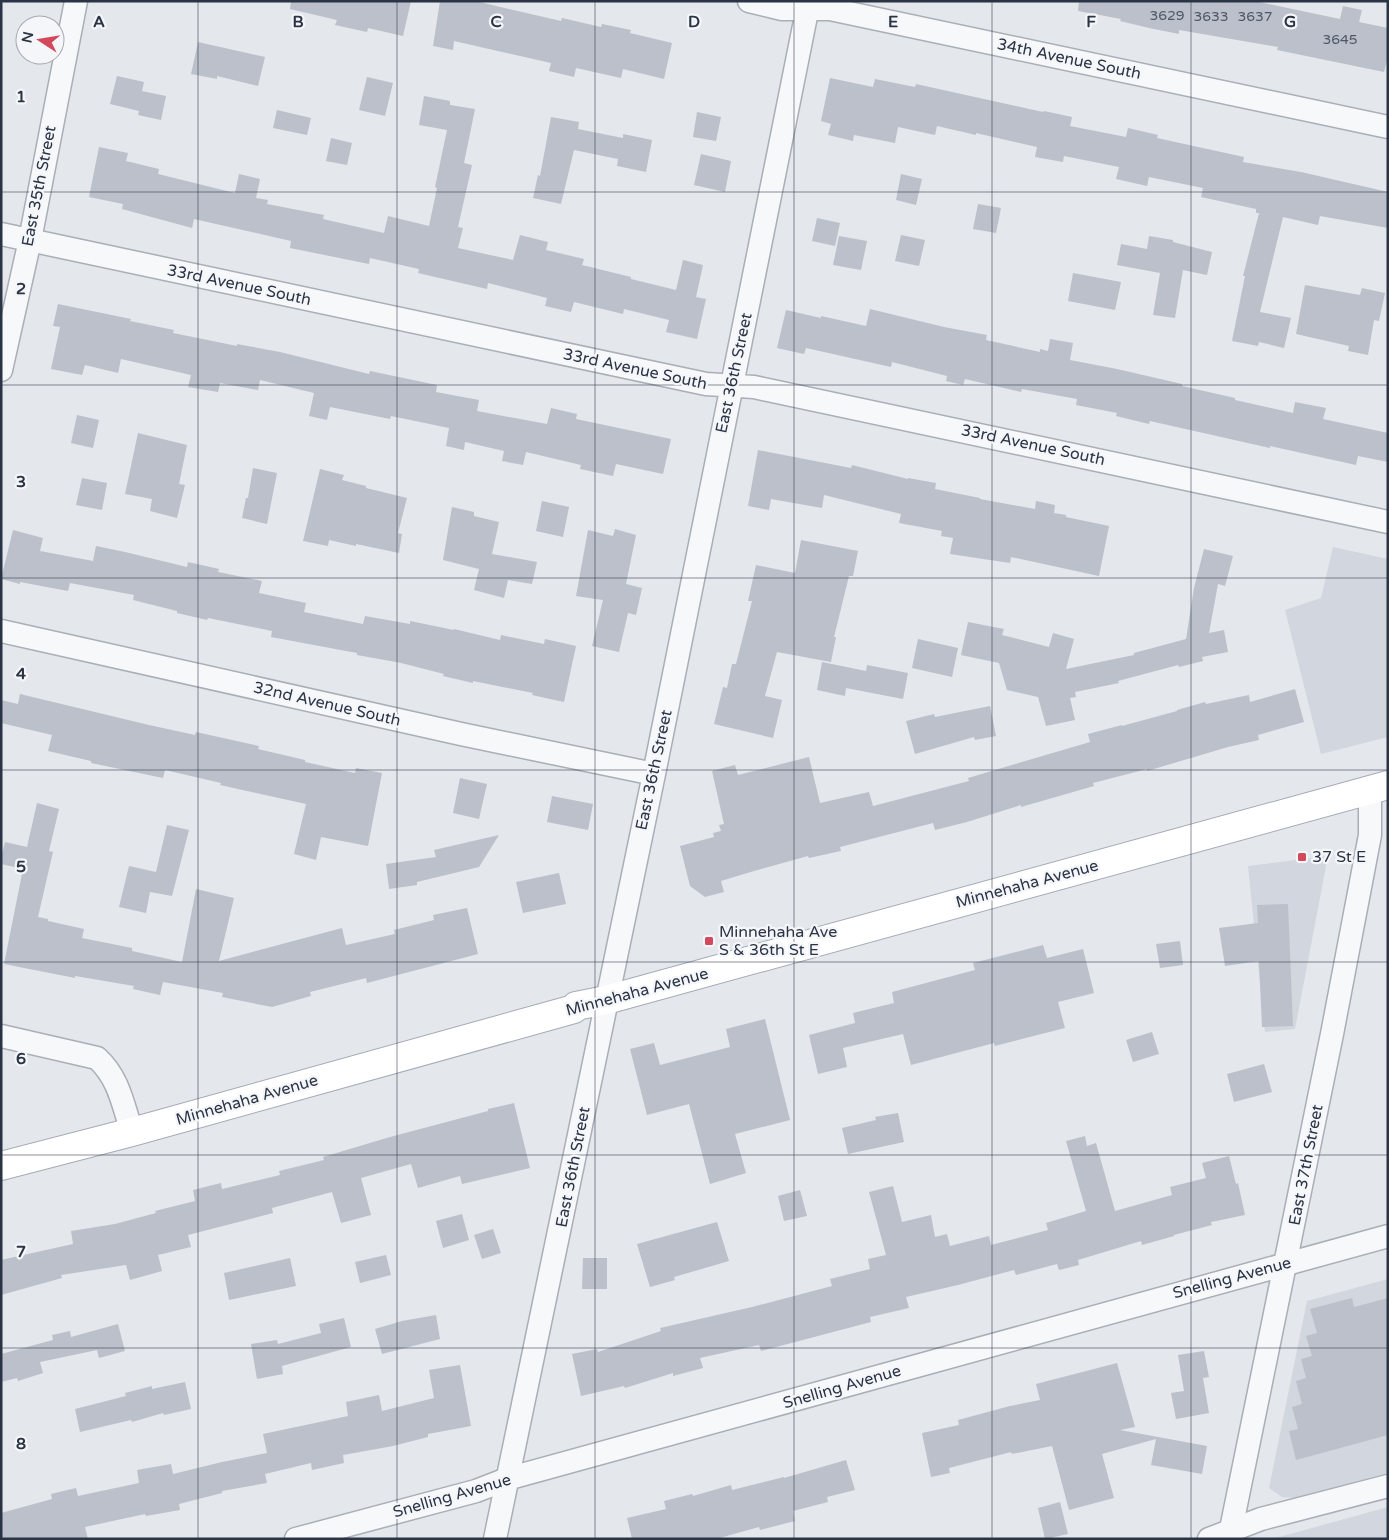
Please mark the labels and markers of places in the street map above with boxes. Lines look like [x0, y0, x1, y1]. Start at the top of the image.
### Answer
place label: 37 St E [1312, 847, 1366, 867]
marker: 37 St E [1296, 851, 1308, 863]
place label: Minnehaha Ave S & 36th St E [719, 922, 837, 960]
marker: Minnehaha Ave S & 36th St E [703, 935, 715, 947]

